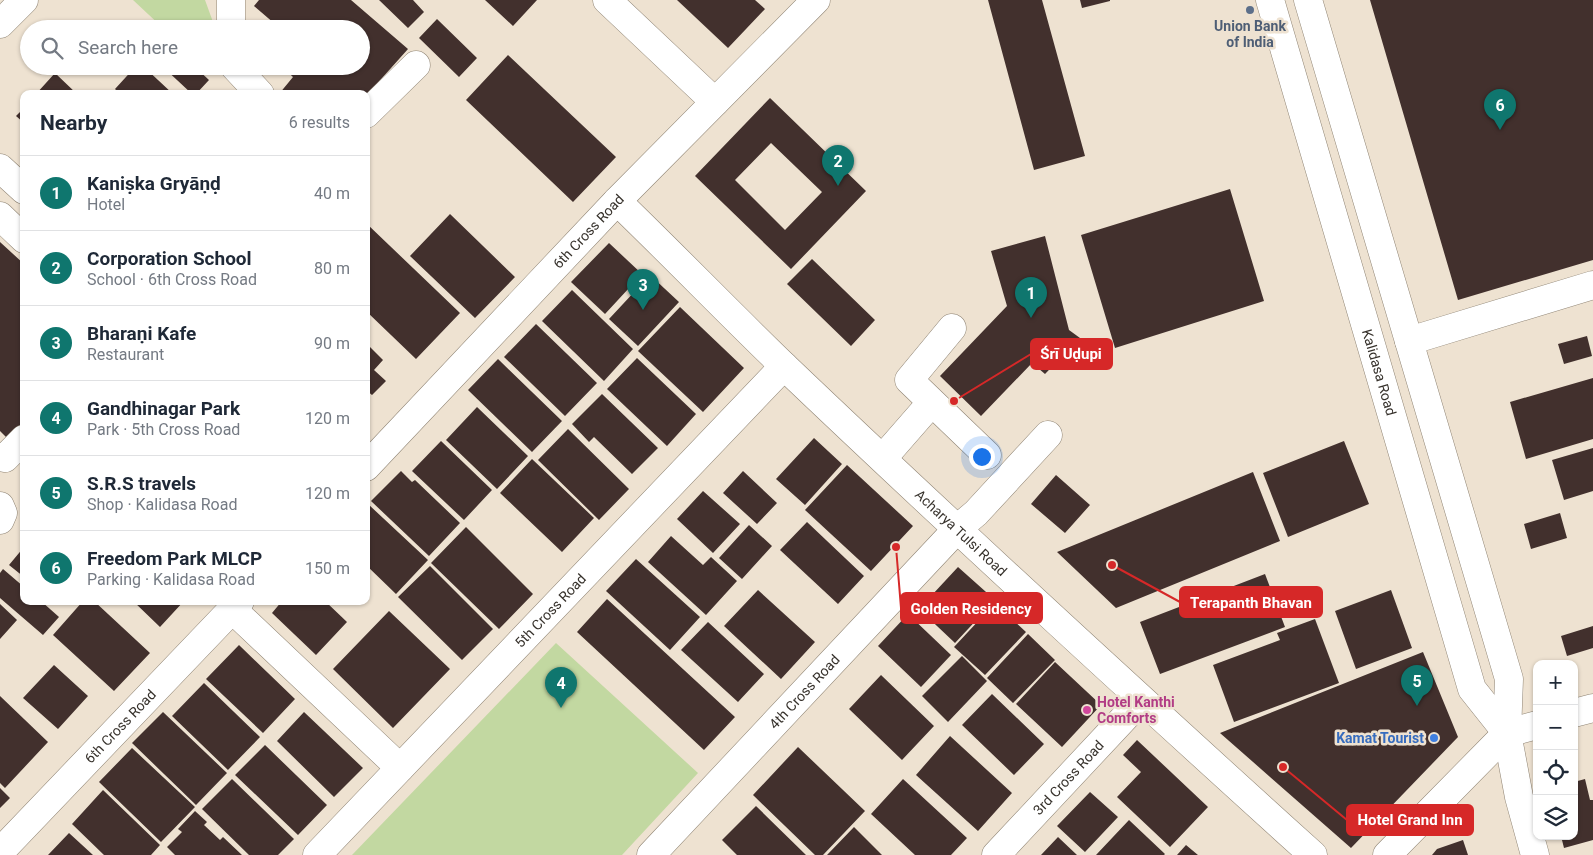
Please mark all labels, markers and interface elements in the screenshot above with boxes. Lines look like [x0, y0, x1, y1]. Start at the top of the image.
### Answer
marker: Union Bank of India [1244, 4, 1256, 16]
place label: Union Bank of India [1214, 18, 1286, 50]
search box [20, 20, 370, 75]
icon: search [38, 34, 66, 62]
text: Search here [78, 36, 178, 59]
pin: 6 [1484, 89, 1516, 130]
text: Nearby [40, 111, 107, 135]
text: 6 results [289, 113, 350, 132]
pin: 2 [822, 145, 854, 186]
text: Kaniṣka Gryāṇḍ [87, 172, 221, 195]
text: 1 [51, 184, 61, 203]
text: 40 m [314, 184, 350, 203]
street label: 6th Cross Road [550, 191, 627, 272]
text: Hotel [87, 195, 125, 214]
text: Corporation School [87, 247, 252, 270]
text: 2 [51, 259, 61, 278]
text: 80 m [314, 259, 350, 278]
pin: 3 [627, 269, 659, 310]
text: School · 6th Cross Road [87, 270, 257, 289]
pin: 1 [1015, 277, 1047, 318]
text: Bharaṇi Kafe [87, 322, 196, 345]
street label: Kalidasa Road [1359, 327, 1399, 417]
text: 3 [51, 334, 61, 353]
text: 90 m [314, 334, 350, 353]
callout: Śrī Uḍupi [1031, 339, 1112, 369]
text: Restaurant [87, 345, 164, 364]
text: Śrī Uḍupi [1040, 345, 1102, 363]
text: Gandhinagar Park [87, 397, 240, 420]
text: 4 [51, 409, 61, 428]
text: 120 m [305, 409, 350, 428]
text: Park · 5th Cross Road [87, 420, 240, 439]
your location [969, 444, 995, 470]
text: S.R.S travels [87, 472, 196, 495]
text: 5 [51, 484, 61, 503]
text: 120 m [305, 484, 350, 503]
street label: Acharya Tulsi Road [912, 486, 1010, 579]
text: Shop · Kalidasa Road [87, 495, 237, 514]
text: Freedom Park MLCP [87, 547, 262, 570]
text: 6 [51, 559, 61, 578]
text: 150 m [305, 559, 350, 578]
text: Parking · Kalidasa Road [87, 570, 255, 589]
street label: 5th Cross Road [512, 571, 589, 651]
callout: Terapanth Bhavan [1180, 587, 1322, 617]
callout: Golden Residency [901, 593, 1042, 623]
text: Terapanth Bhavan [1190, 594, 1312, 612]
text: Golden Residency [910, 600, 1032, 618]
street label: 4th Cross Road [766, 651, 843, 732]
map controls [1533, 660, 1578, 840]
button: + [1533, 660, 1578, 705]
pin: 5 [1401, 665, 1433, 706]
pin: 4 [545, 667, 577, 708]
street label: 6th Cross Road [81, 686, 159, 766]
place label: Hotel Kanthi Comforts [1097, 694, 1175, 726]
marker: Hotel Kanthi Comforts [1081, 704, 1093, 716]
button: − [1533, 705, 1578, 750]
place label: Kamat Tourist [1336, 730, 1424, 746]
marker: Kamat Tourist [1428, 732, 1440, 744]
street label: 3rd Cross Road [1030, 737, 1107, 818]
button: locate [1533, 750, 1578, 795]
button: layers [1533, 795, 1578, 840]
callout: Hotel Grand Inn [1347, 805, 1473, 835]
text: Hotel Grand Inn [1357, 811, 1463, 829]

